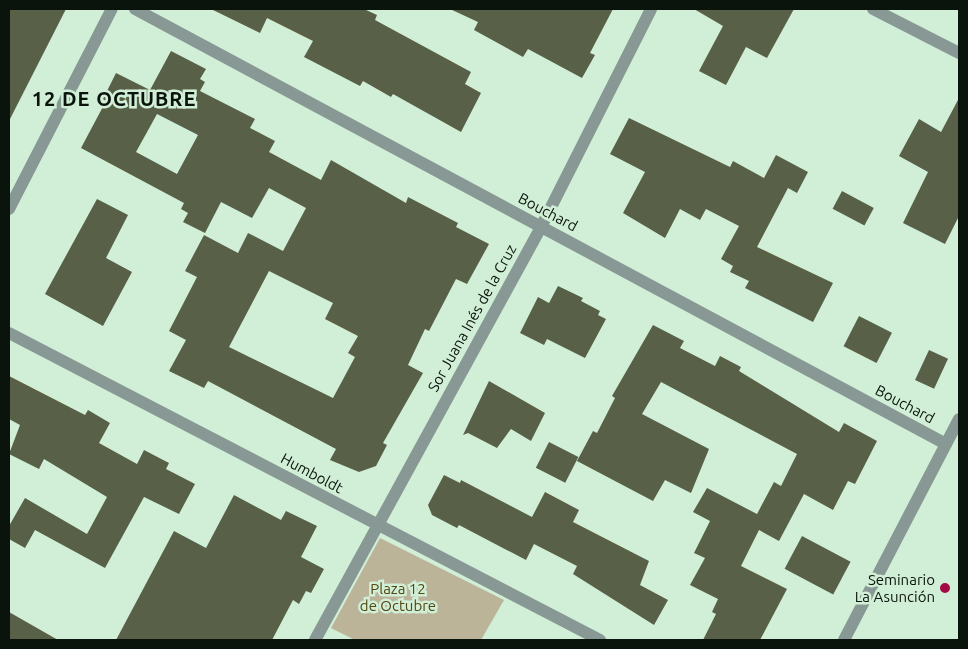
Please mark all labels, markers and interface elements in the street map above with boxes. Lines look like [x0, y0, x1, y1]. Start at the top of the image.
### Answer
district label: 12 DE OCTUBRE [30, 86, 198, 110]
street label: Bouchard [515, 189, 581, 235]
street label: Sor Juana Inés de la Cruz [424, 241, 520, 395]
street label: Bouchard [872, 381, 938, 427]
street label: Humboldt [278, 449, 346, 497]
place label: Seminario La Asunción [855, 570, 935, 605]
park label: Plaza 12 de Octubre [360, 579, 436, 614]
marker: Seminario La Asunción [939, 582, 951, 594]

